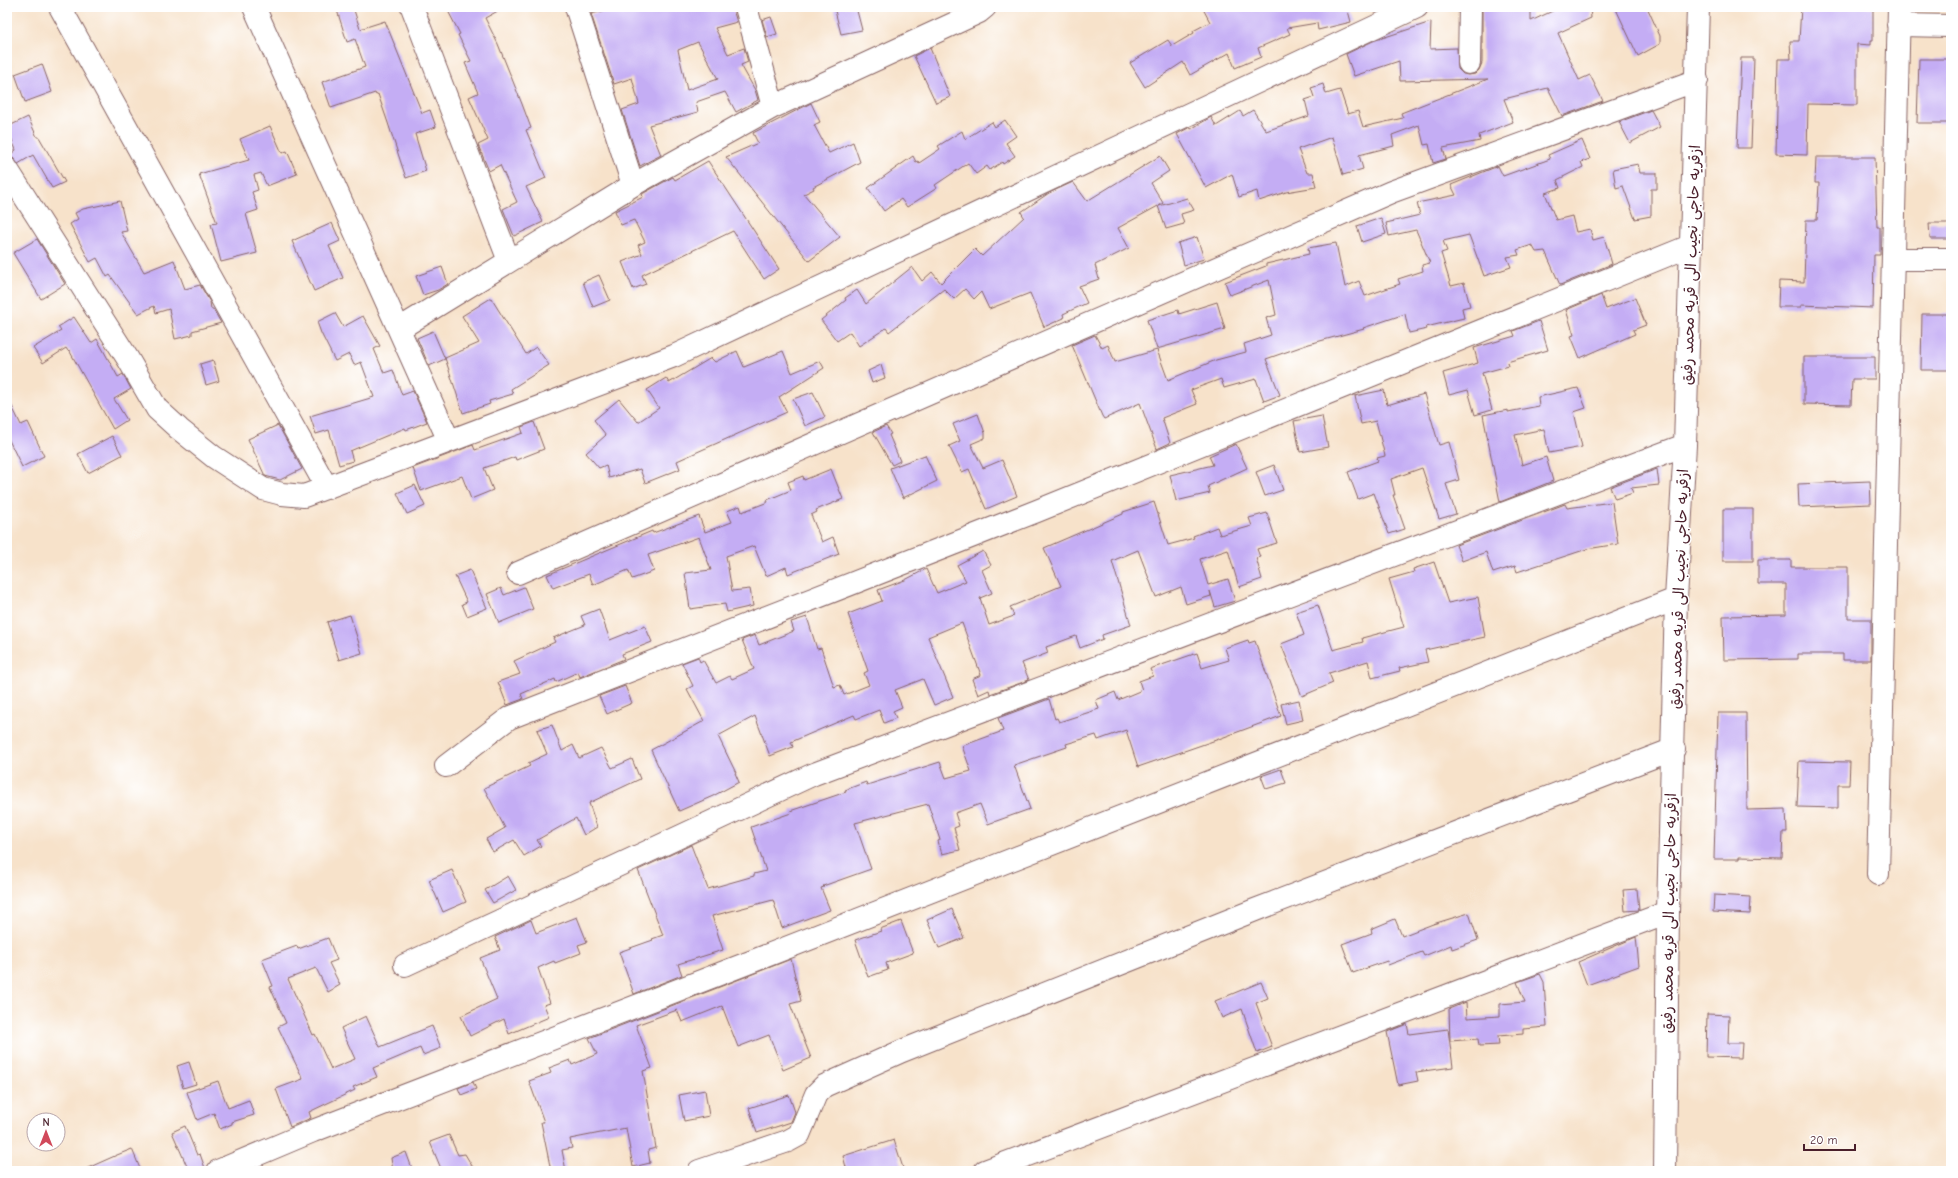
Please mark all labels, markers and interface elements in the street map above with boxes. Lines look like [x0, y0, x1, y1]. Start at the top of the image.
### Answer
street label: ازقریه حاجی نجیب الی قریه محمد رفیق [1678, 145, 1705, 385]
street label: ازقریه حاجی نجیب الی قریه محمد رفیق [1666, 469, 1693, 709]
street label: ازقریه حاجی نجیب الی قریه محمد رفیق [1658, 793, 1681, 1033]
north arrow [26, 1112, 66, 1152]
text: N [42, 1116, 50, 1129]
scale bar [1804, 1126, 1855, 1152]
text: 20 m [1810, 1133, 1838, 1147]

